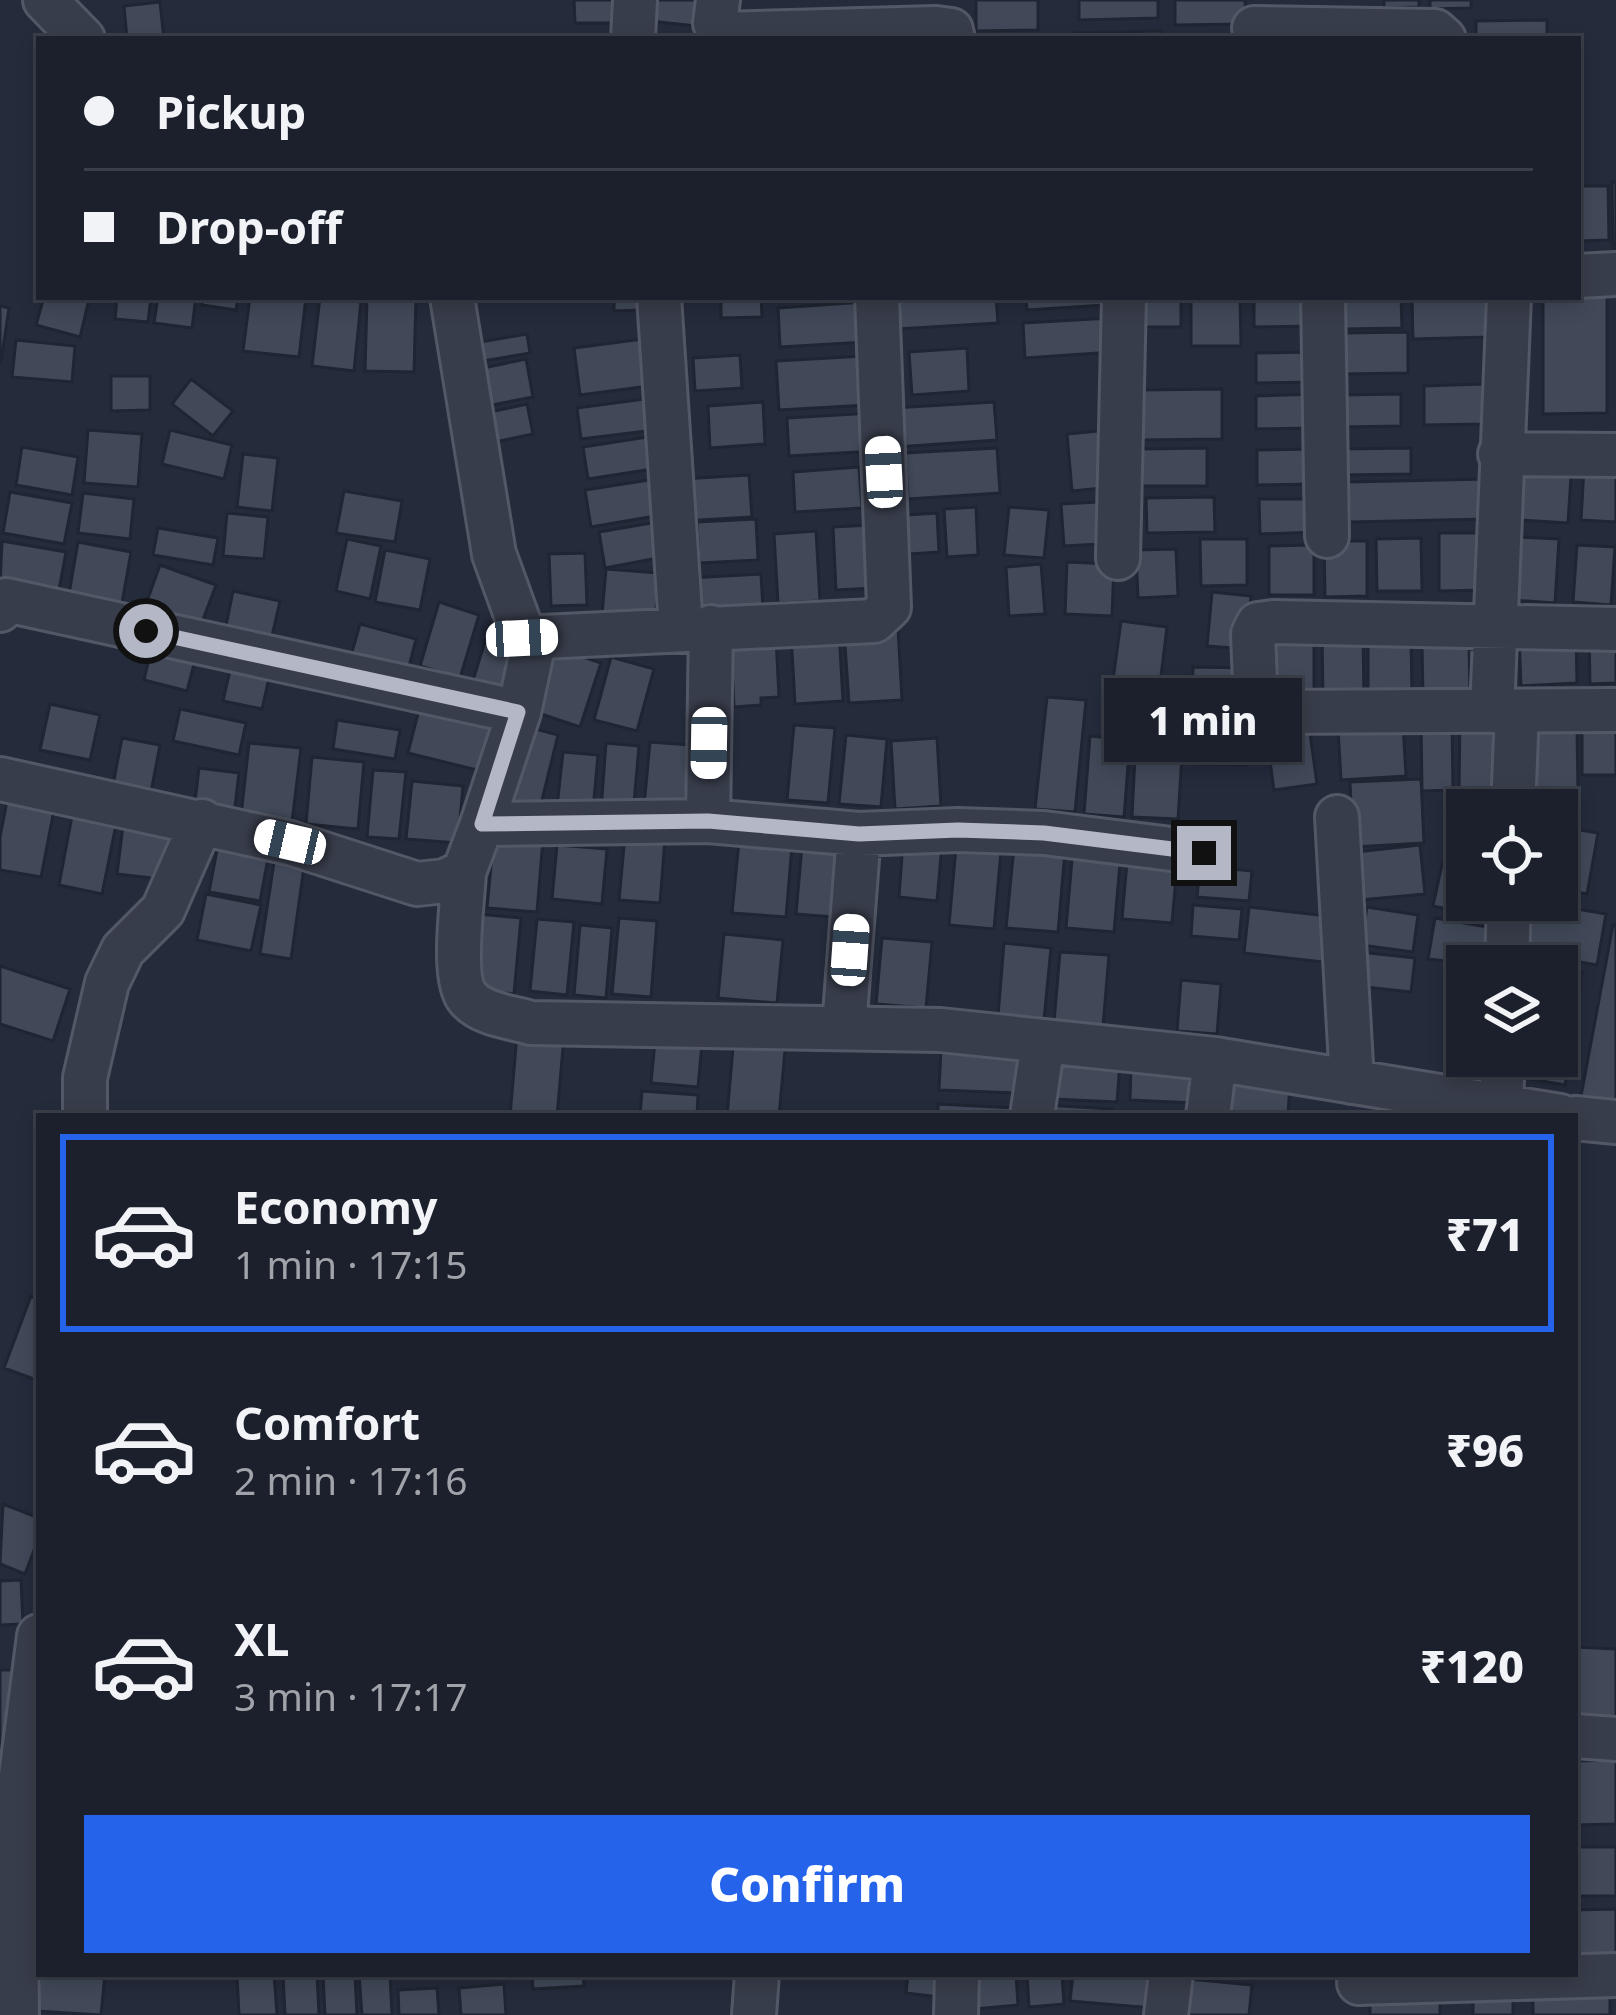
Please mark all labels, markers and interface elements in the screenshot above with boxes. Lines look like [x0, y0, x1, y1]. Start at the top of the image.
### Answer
text: Pickup [156, 81, 306, 142]
text: Drop-off [156, 196, 342, 257]
car [864, 435, 904, 509]
route start [119, 604, 173, 658]
car [485, 618, 559, 658]
callout: 1 min [1105, 679, 1303, 763]
text: 1 min [1149, 693, 1257, 746]
car [690, 707, 728, 779]
map controls [1446, 789, 1578, 1077]
button: locate [1446, 789, 1578, 921]
car [251, 816, 329, 868]
route end [1177, 826, 1231, 880]
car [830, 913, 870, 987]
button: layers [1446, 945, 1578, 1077]
text: Economy [234, 1176, 438, 1237]
icon: car [90, 1179, 198, 1287]
text: ₹71 [1446, 1203, 1524, 1264]
text: 1 min · 17:15 [234, 1237, 468, 1290]
text: Comfort [234, 1392, 420, 1453]
icon: car [90, 1395, 198, 1503]
text: ₹96 [1446, 1419, 1524, 1480]
text: 2 min · 17:16 [234, 1453, 468, 1506]
text: XL [234, 1608, 289, 1669]
icon: car [90, 1611, 198, 1719]
text: ₹120 [1420, 1635, 1524, 1696]
text: 3 min · 17:17 [234, 1669, 468, 1722]
button: Confirm [84, 1815, 1530, 1953]

